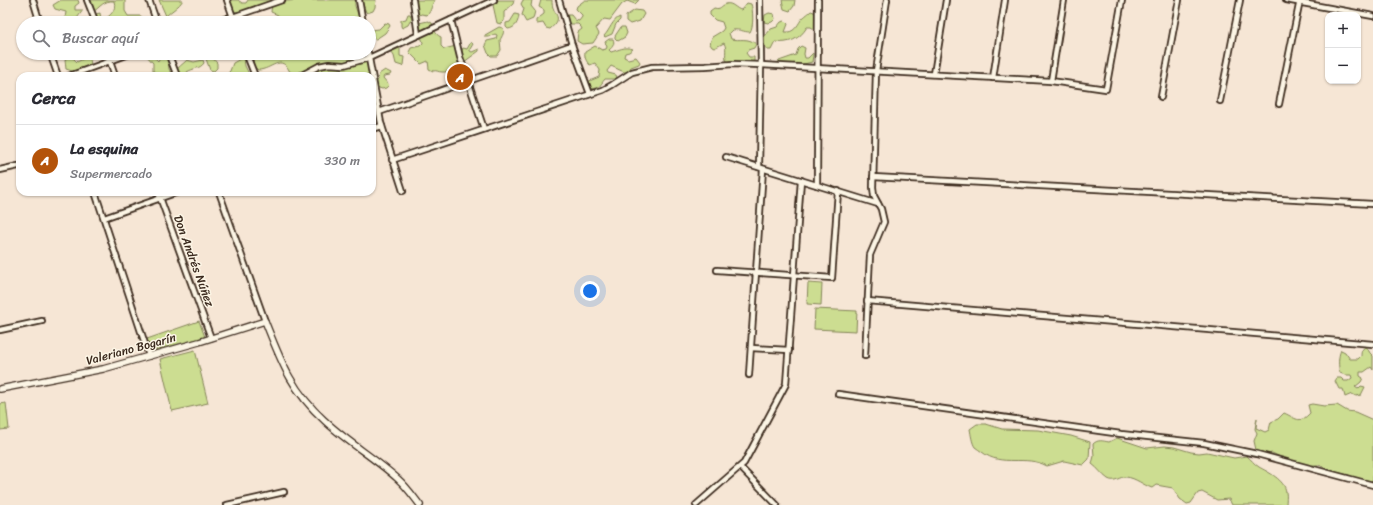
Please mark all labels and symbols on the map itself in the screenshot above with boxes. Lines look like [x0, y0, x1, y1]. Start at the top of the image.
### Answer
pin: A [447, 62, 473, 92]
street label: Don Andrés Núñez [167, 212, 221, 310]
your location [580, 281, 600, 301]
street label: Valeriano Bogarín [84, 326, 179, 372]

